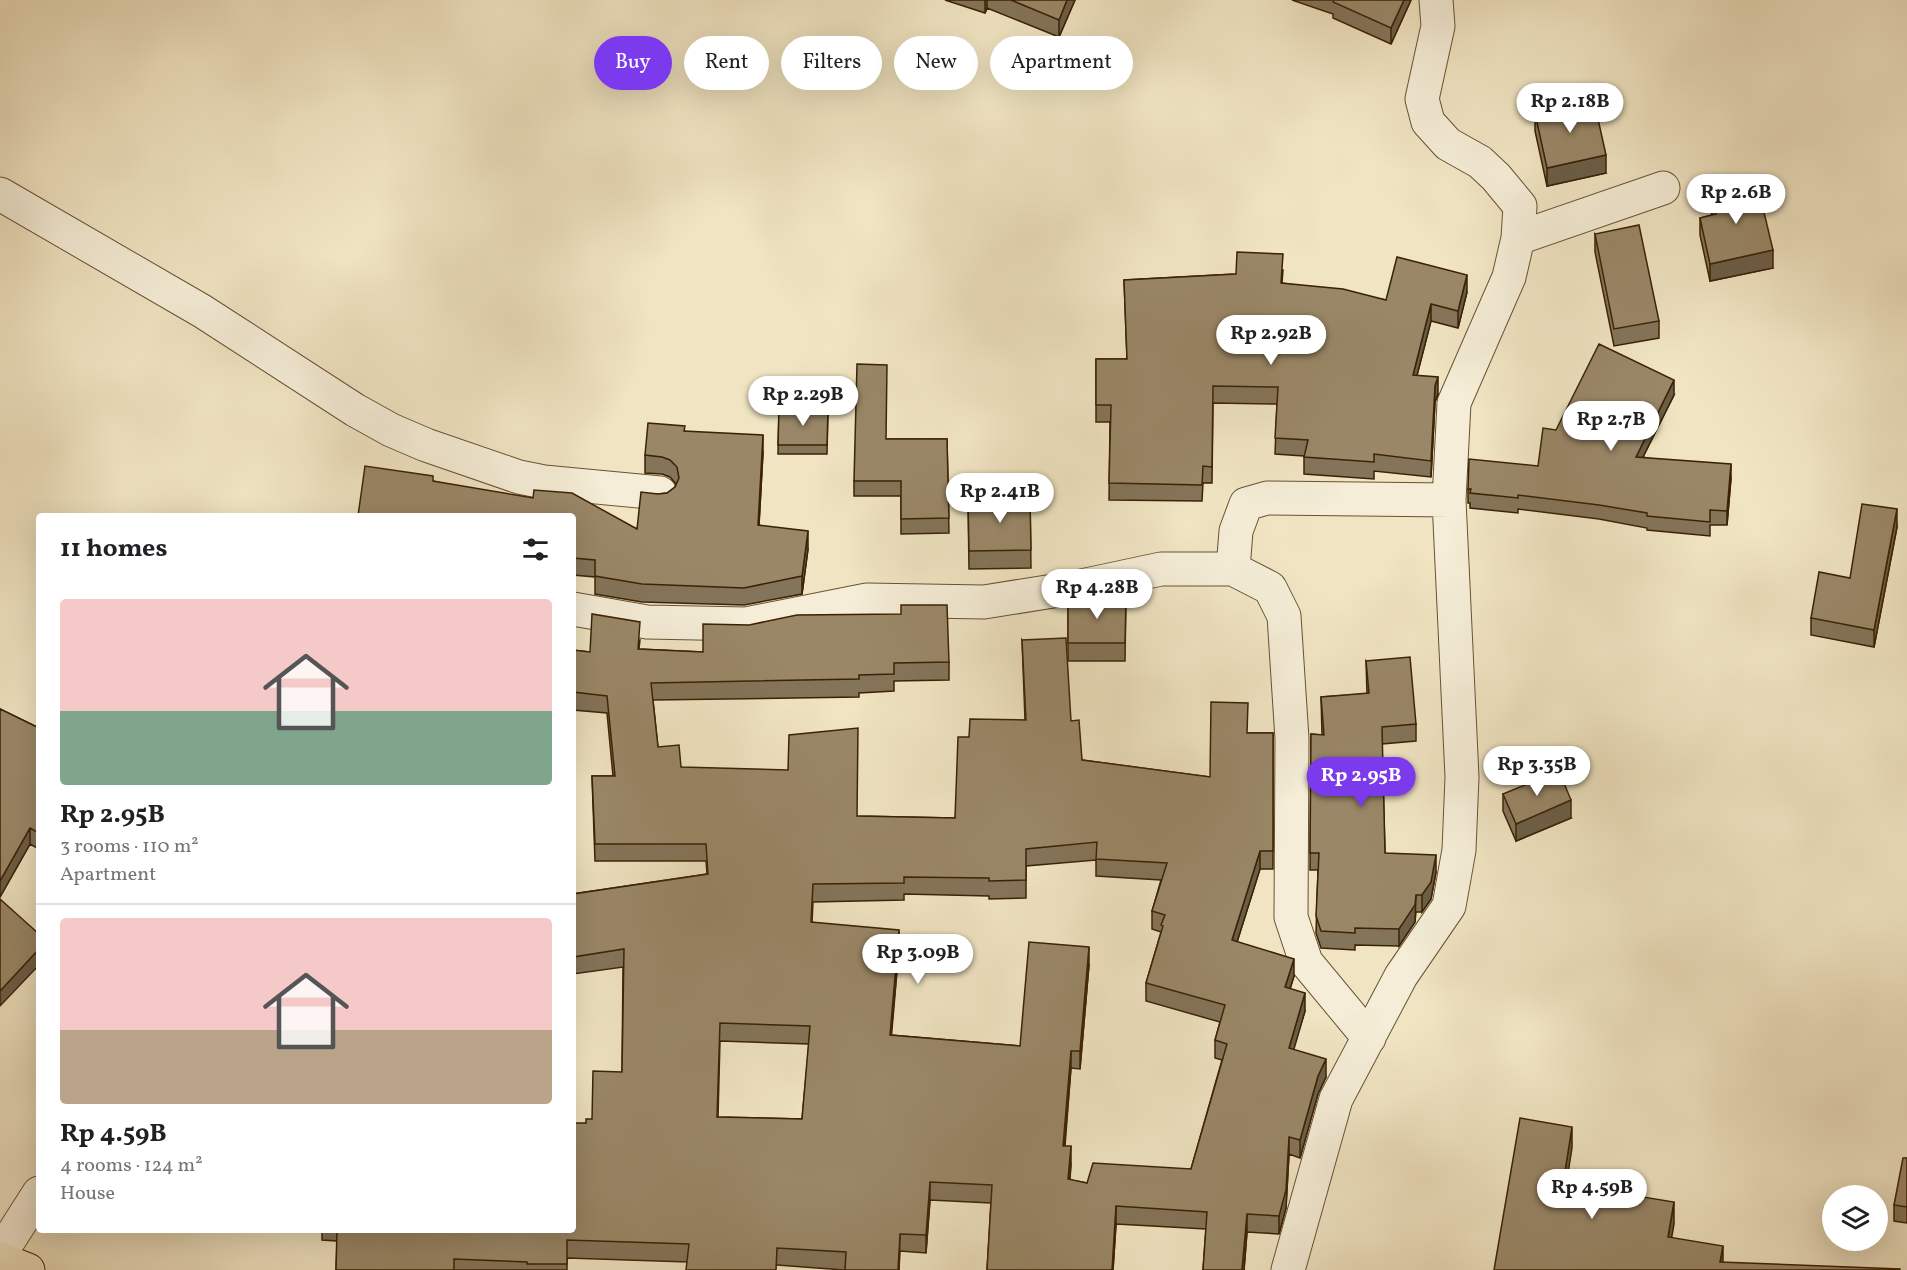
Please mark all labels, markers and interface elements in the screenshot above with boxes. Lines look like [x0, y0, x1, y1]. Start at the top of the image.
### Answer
chip: Buy [594, 36, 672, 90]
chip: Rent [684, 36, 769, 90]
chip: Filters [781, 36, 882, 90]
chip: New [894, 36, 978, 90]
chip: Apartment [990, 36, 1133, 90]
pin: Rp 2.18B [1508, 83, 1632, 134]
text: Rp 2.18B [1530, 88, 1610, 116]
pin: Rp 2.6B [1681, 174, 1791, 225]
text: Rp 2.6B [1700, 179, 1772, 207]
pin: Rp 2.92B [1209, 315, 1333, 366]
text: Rp 2.92B [1230, 320, 1312, 348]
pin: Rp 2.29B [741, 376, 865, 427]
text: Rp 2.29B [762, 381, 844, 409]
pin: Rp 2.7B [1556, 401, 1666, 452]
text: Rp 2.7B [1576, 406, 1646, 434]
pin: Rp 2.41B [938, 473, 1062, 524]
text: Rp 2.41B [960, 478, 1040, 506]
text: 11 homes [60, 531, 167, 567]
icon: filters [519, 533, 552, 566]
pin: Rp 4.28B [1035, 569, 1159, 620]
text: Rp 4.28B [1055, 574, 1139, 602]
icon: home [252, 638, 360, 746]
pin: Rp 3.35B [1475, 746, 1599, 797]
text: Rp 3.35B [1497, 751, 1577, 779]
pin: Rp 2.95B [1299, 757, 1423, 808]
text: Rp 2.95B [1321, 762, 1401, 790]
text: Rp 2.95B [60, 797, 165, 833]
text: 3 rooms · 110 m² [60, 833, 199, 861]
text: Apartment [60, 861, 156, 889]
pin: Rp 3.09B [856, 934, 980, 985]
text: Rp 3.09B [876, 939, 960, 967]
icon: home [252, 957, 360, 1065]
text: Rp 4.59B [60, 1116, 167, 1152]
text: 4 rooms · 124 m² [60, 1152, 203, 1180]
pin: Rp 4.59B [1530, 1169, 1654, 1220]
text: Rp 4.59B [1551, 1174, 1633, 1202]
text: House [60, 1180, 115, 1208]
map controls [1822, 1185, 1888, 1251]
button: layers [1822, 1185, 1888, 1251]

